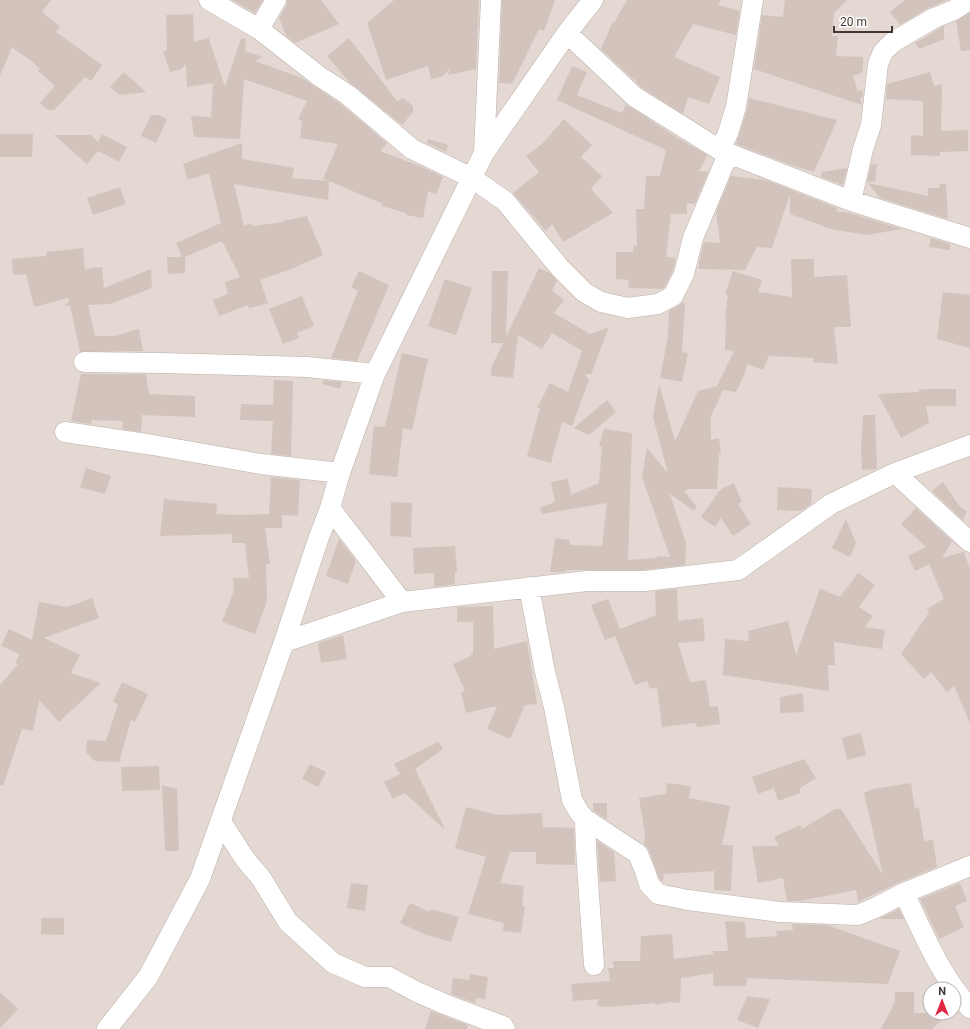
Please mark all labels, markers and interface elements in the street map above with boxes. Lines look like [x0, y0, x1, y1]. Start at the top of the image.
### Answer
scale bar [834, 8, 892, 34]
text: 20 m [840, 15, 867, 29]
north arrow [922, 981, 962, 1021]
text: N [938, 985, 946, 998]

